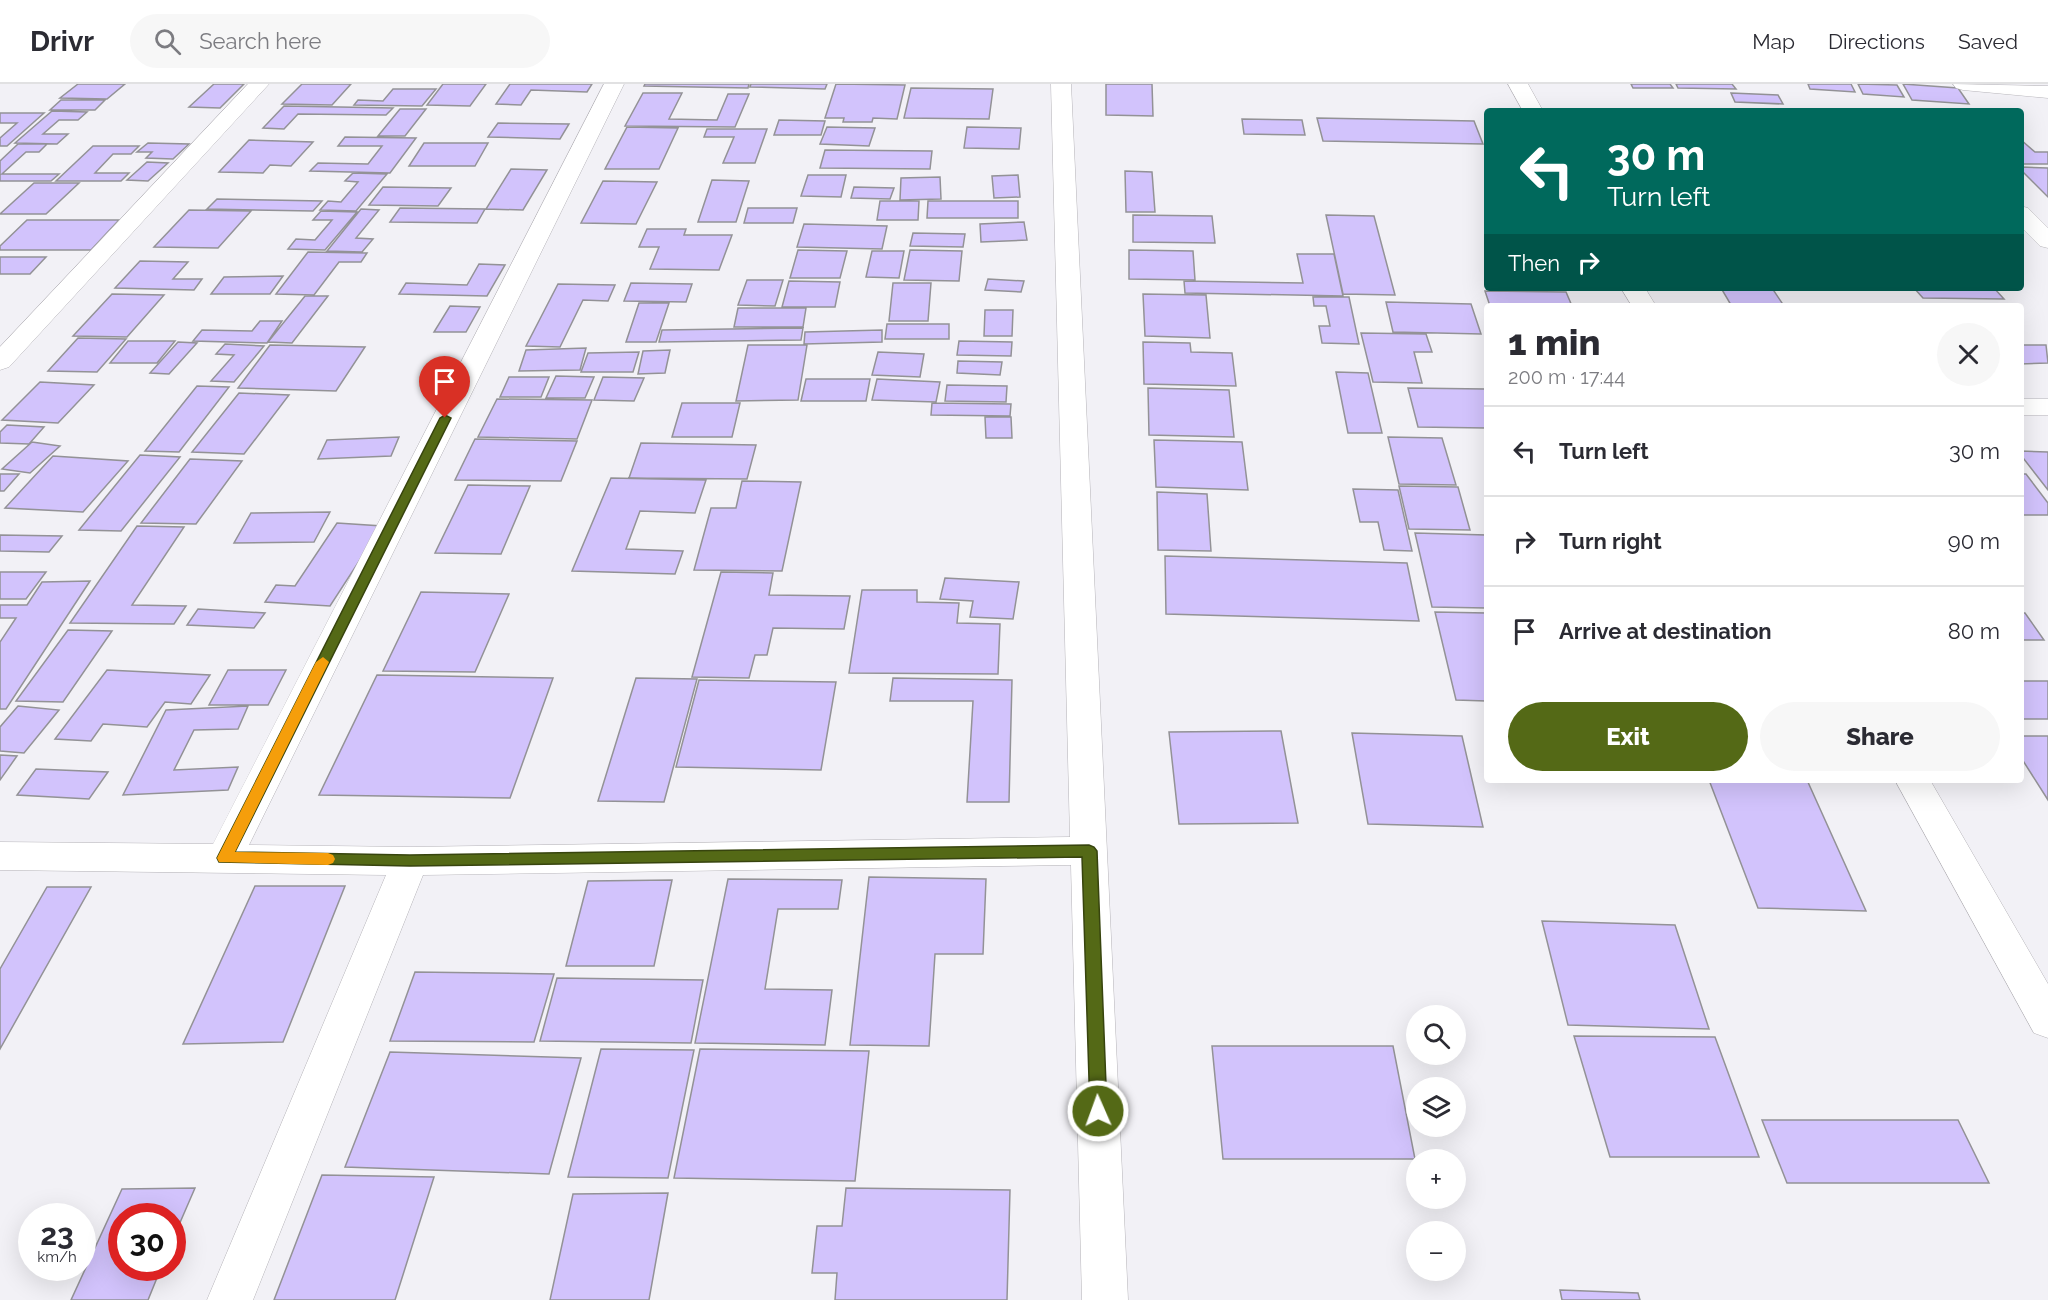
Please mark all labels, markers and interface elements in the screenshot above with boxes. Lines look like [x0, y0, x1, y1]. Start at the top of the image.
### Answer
search box [130, 14, 550, 68]
text: Drivr [30, 25, 94, 58]
icon: search [151, 25, 184, 58]
text: Search here [199, 28, 321, 54]
text: Map [1752, 29, 1795, 54]
text: Directions [1828, 29, 1925, 54]
text: Saved [1958, 29, 2018, 54]
text: 30 m [1607, 131, 1705, 180]
icon: left [1508, 132, 1586, 210]
text: Turn left [1607, 181, 1710, 212]
icon: right [1572, 246, 1605, 279]
text: Then [1508, 250, 1560, 276]
text: 1 min [1508, 321, 1600, 363]
button: close [1937, 323, 2000, 386]
pin [419, 356, 470, 418]
icon: arrive [428, 365, 461, 398]
text: 200 m · 17:44 [1508, 365, 1625, 389]
icon: left [1508, 435, 1541, 468]
text: Turn left [1559, 438, 1649, 464]
text: 30 m [1949, 438, 2000, 464]
icon: right [1508, 525, 1541, 558]
text: Turn right [1559, 528, 1662, 554]
text: 90 m [1948, 528, 2000, 554]
icon: arrive [1508, 615, 1541, 648]
text: Arrive at destination [1559, 618, 1772, 644]
text: 80 m [1948, 618, 2000, 644]
button: Exit [1508, 702, 1748, 771]
button: Share [1760, 702, 2000, 771]
map controls [1406, 1005, 1466, 1281]
button: search [1406, 1005, 1466, 1065]
button: layers [1406, 1077, 1466, 1137]
position arrow [1066, 1079, 1130, 1143]
button: + [1406, 1149, 1466, 1209]
speed limit sign: 30 [108, 1203, 186, 1281]
text: 23 [40, 1217, 74, 1252]
button: − [1406, 1221, 1466, 1281]
text: km/h [37, 1248, 77, 1266]

